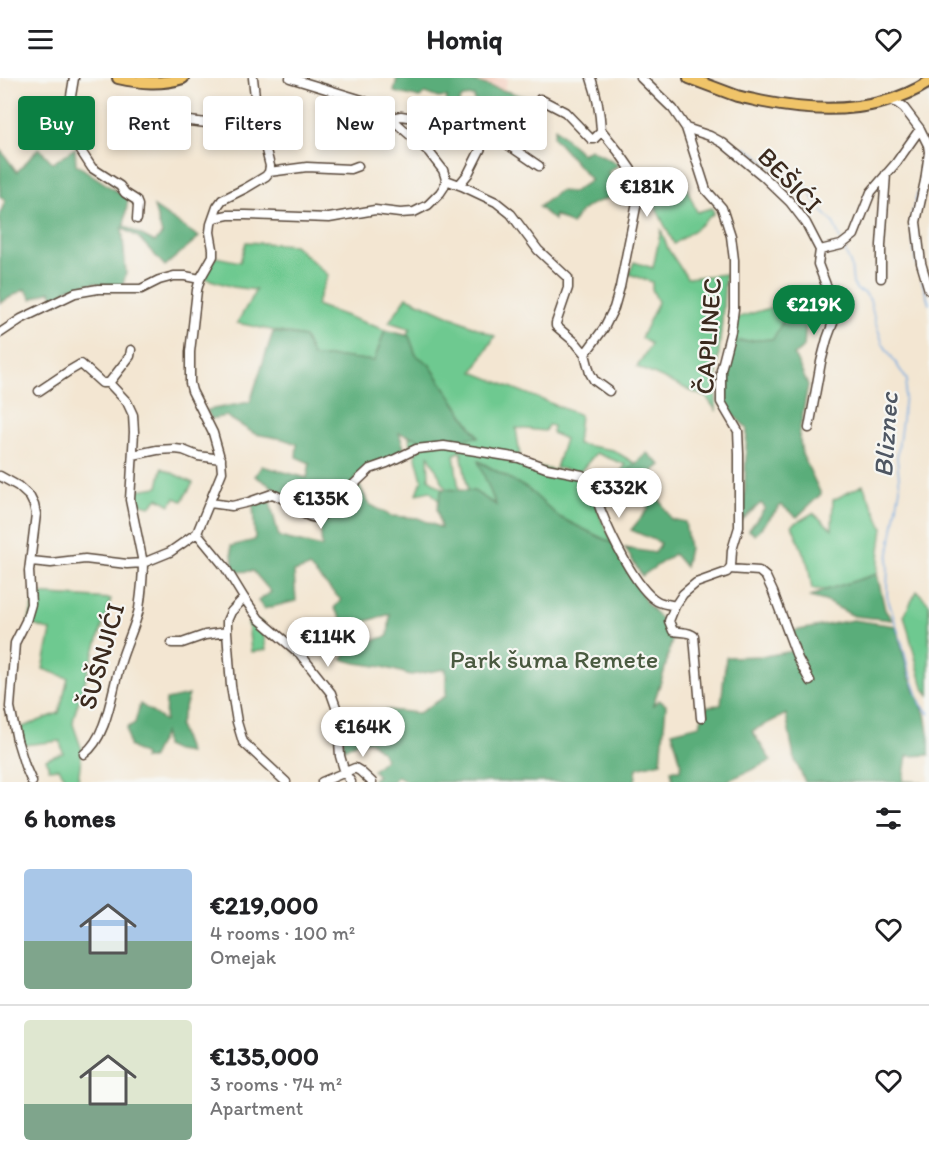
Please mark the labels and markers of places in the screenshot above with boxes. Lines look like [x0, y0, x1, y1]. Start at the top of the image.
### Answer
pin: €181K [605, 167, 689, 218]
pin: €219K [772, 285, 856, 336]
pin: €332K [577, 468, 661, 519]
pin: €135K [279, 479, 363, 530]
pin: €114K [286, 617, 370, 668]
pin: €164K [321, 707, 405, 758]

